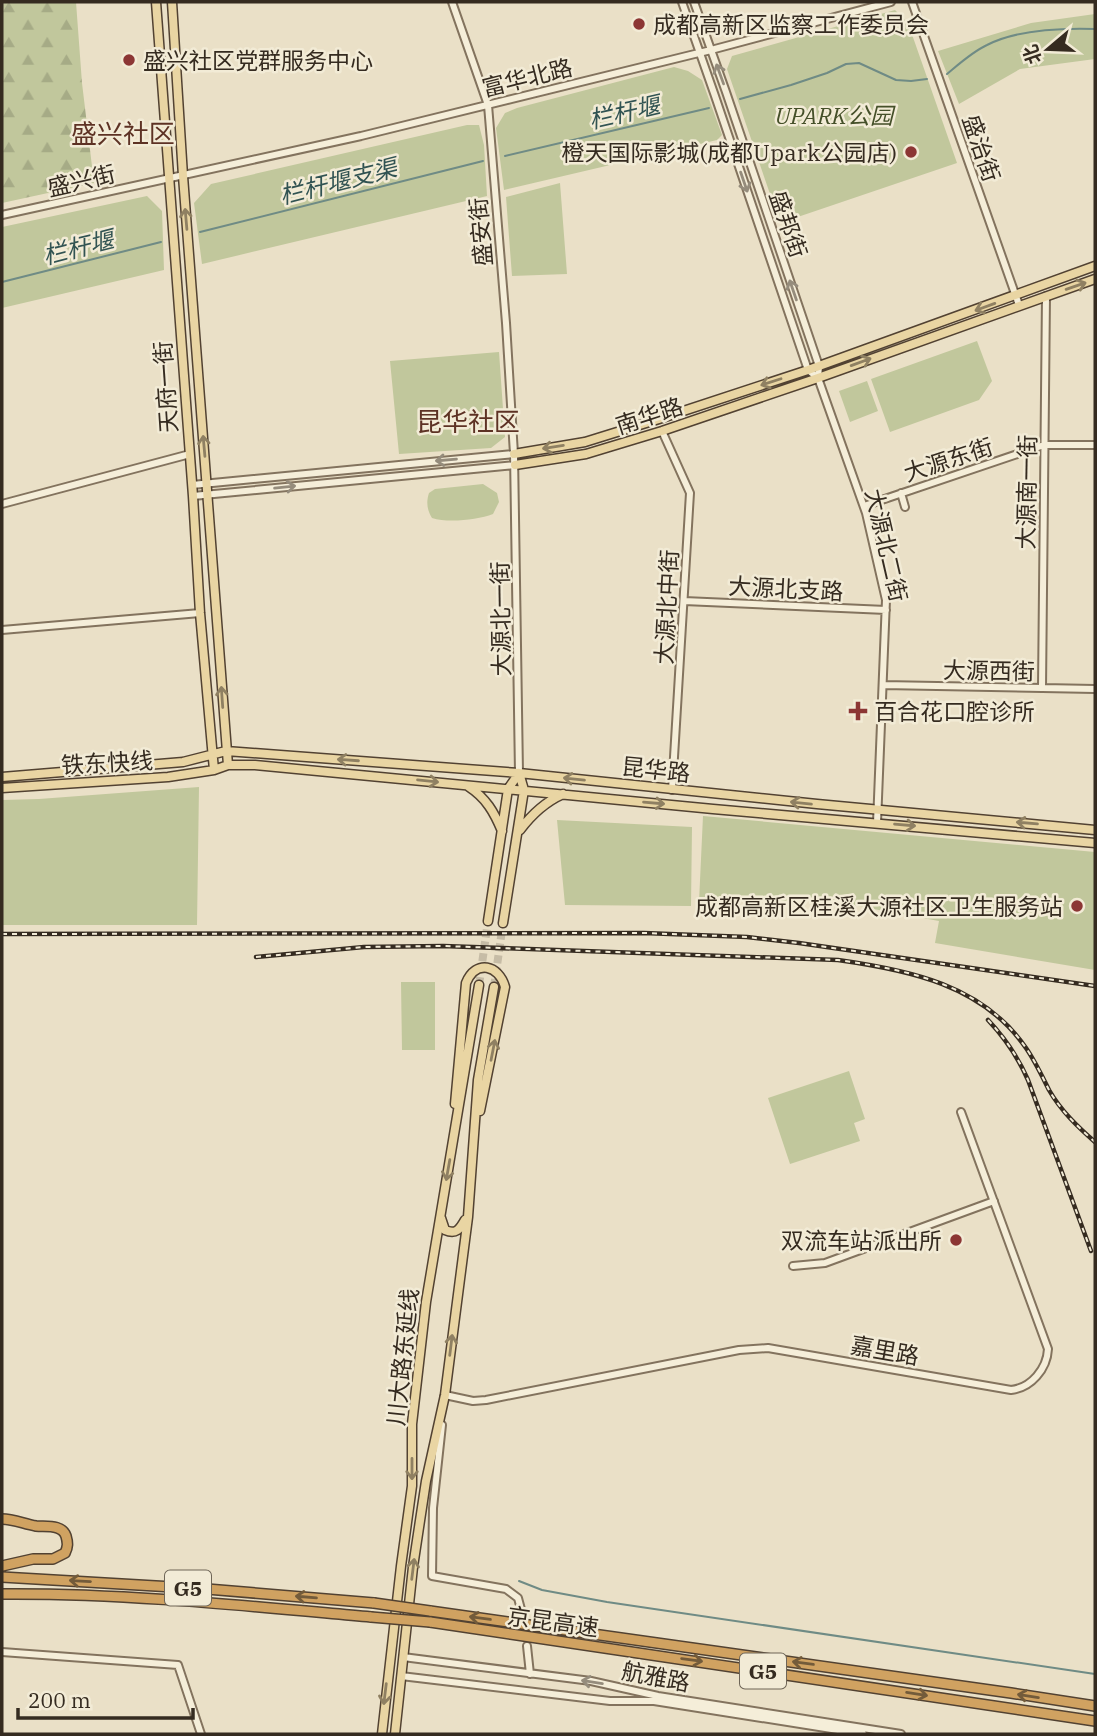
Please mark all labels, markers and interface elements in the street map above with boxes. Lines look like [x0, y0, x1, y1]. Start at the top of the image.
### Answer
place label: 成都高新区监察工作委员会 [653, 9, 929, 39]
north arrow [1013, 14, 1083, 84]
marker: 成都高新区监察工作委员会 [631, 16, 647, 32]
text: 北 [1017, 42, 1046, 67]
place label: 盛兴社区党群服务中心 [143, 45, 373, 75]
street label: 富华北路 [479, 51, 575, 103]
marker: 盛兴社区党群服务中心 [121, 52, 137, 68]
one-way arrow [713, 64, 725, 86]
water label: 栏杆堰 [585, 87, 667, 136]
park label: UPARK公园 [775, 100, 896, 130]
street label: 盛治街 [957, 110, 1007, 186]
district label: 盛兴社区 [71, 116, 175, 150]
place label: 橙天国际影城(成都Upark公园店) [561, 137, 897, 167]
marker: 橙天国际影城(成都Upark公园店) [903, 144, 919, 160]
water label: 栏杆堰支渠 [276, 150, 403, 211]
street label: 盛兴街 [44, 158, 118, 202]
one-way arrow [738, 171, 751, 193]
street label: 盛邦街 [764, 186, 814, 262]
street label: 盛安街 [462, 196, 498, 268]
one-way arrow [179, 208, 192, 231]
water label: 栏杆堰 [39, 222, 121, 271]
one-way arrow [1064, 278, 1086, 291]
one-way arrow [786, 279, 798, 301]
one-way arrow [975, 301, 997, 314]
street label: 天府一街 [147, 340, 183, 434]
one-way arrow [850, 355, 872, 367]
one-way arrow [760, 377, 782, 389]
street label: 南华路 [612, 390, 686, 440]
district label: 昆华社区 [416, 404, 520, 438]
street label: 大源东街 [900, 431, 996, 487]
street label: 大源南一街 [1010, 434, 1042, 550]
one-way arrow [197, 435, 210, 458]
one-way arrow [542, 441, 565, 455]
one-way arrow [436, 454, 458, 467]
one-way arrow [273, 480, 296, 493]
street label: 大源北二街 [859, 486, 915, 604]
street label: 大源北中街 [648, 549, 684, 665]
street label: 大源北一街 [484, 561, 516, 677]
street label: 大源北支路 [728, 570, 844, 606]
street label: 大源西街 [943, 654, 1035, 686]
one-way arrow [215, 686, 228, 709]
place label: 百合花口腔诊所 [874, 696, 1035, 726]
marker: 百合花口腔诊所 [848, 701, 868, 721]
street label: 铁东快线 [60, 745, 154, 779]
street label: 昆华路 [620, 750, 692, 788]
one-way arrow [337, 753, 360, 766]
one-way arrow [564, 773, 586, 786]
one-way arrow [416, 775, 438, 788]
one-way arrow [790, 796, 813, 809]
one-way arrow [642, 797, 665, 810]
one-way arrow [1017, 816, 1039, 829]
one-way arrow [893, 819, 916, 832]
place label: 成都高新区桂溪大源社区卫生服务站 [695, 891, 1063, 921]
marker: 成都高新区桂溪大源社区卫生服务站 [1069, 898, 1085, 914]
one-way arrow [486, 1039, 500, 1062]
one-way arrow [441, 1158, 454, 1181]
place label: 双流车站派出所 [781, 1225, 942, 1255]
marker: 双流车站派出所 [948, 1232, 964, 1248]
street label: 川大路东延线 [380, 1287, 424, 1427]
street label: 嘉里路 [848, 1329, 922, 1371]
one-way arrow [445, 1334, 458, 1357]
one-way arrow [405, 1457, 419, 1480]
one-way arrow [406, 1558, 419, 1581]
road number: G5 [165, 1570, 211, 1606]
one-way arrow [68, 1575, 91, 1588]
one-way arrow [296, 1590, 318, 1603]
street label: 京昆高速 [505, 1600, 601, 1642]
one-way arrow [470, 1611, 492, 1624]
one-way arrow [680, 1654, 703, 1667]
road number: G5 [740, 1654, 786, 1688]
street label: 航雅路 [619, 1655, 693, 1697]
one-way arrow [792, 1656, 815, 1669]
one-way arrow [581, 1675, 604, 1688]
scale bar [18, 1676, 192, 1720]
one-way arrow [379, 1682, 392, 1705]
text: 200 m [28, 1686, 91, 1714]
one-way arrow [905, 1688, 927, 1701]
one-way arrow [1017, 1689, 1040, 1702]

